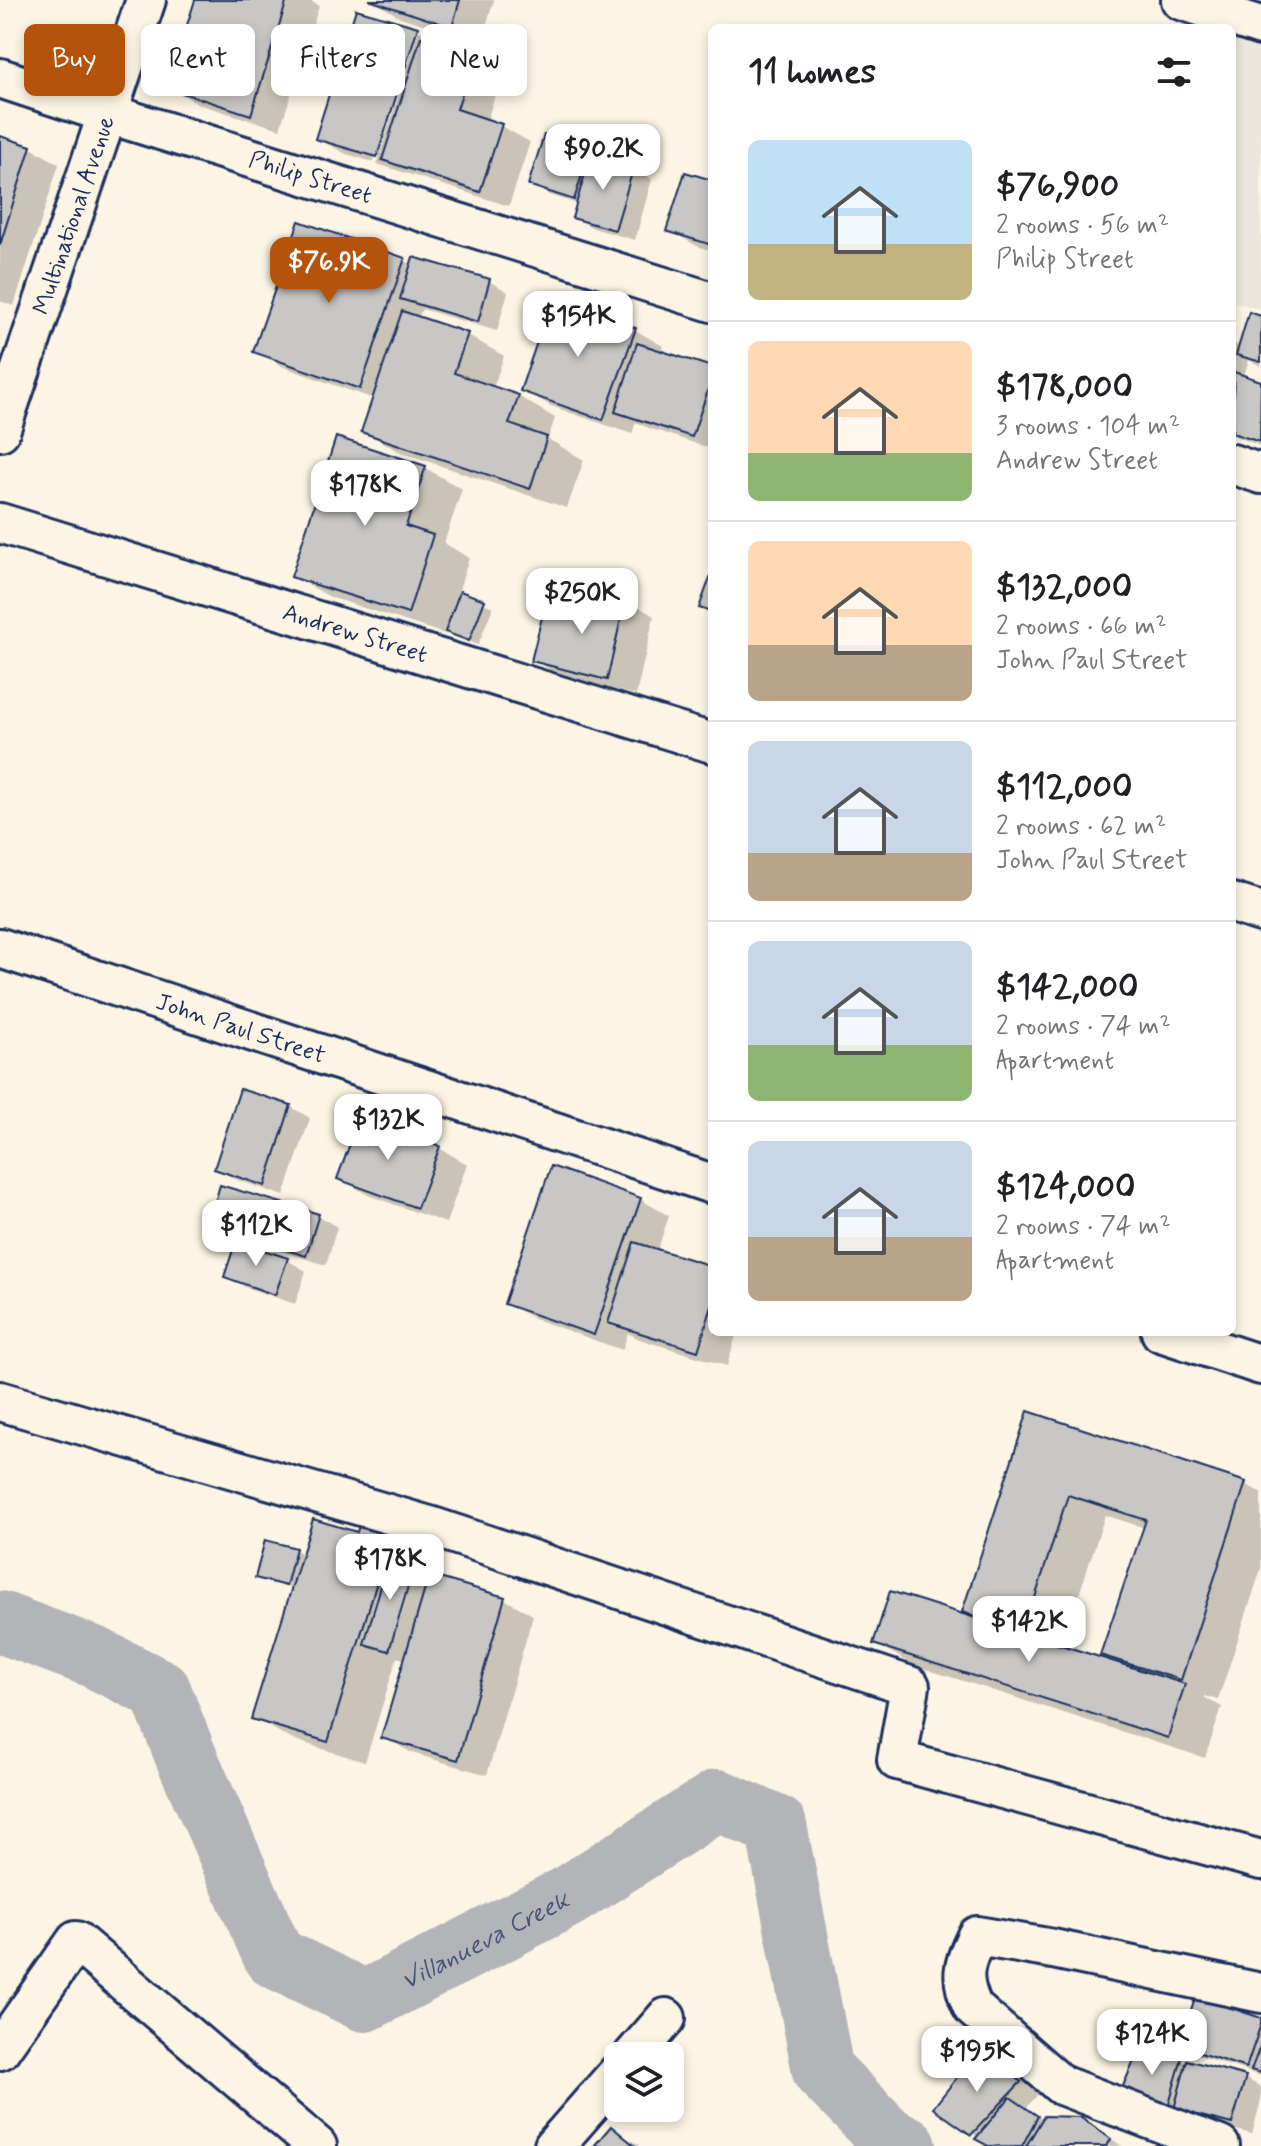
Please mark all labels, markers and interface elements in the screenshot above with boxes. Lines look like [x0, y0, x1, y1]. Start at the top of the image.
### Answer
chip: Buy [24, 24, 125, 96]
chip: Rent [141, 24, 255, 96]
chip: Filters [271, 24, 405, 96]
chip: New [421, 24, 527, 96]
text: 11 homes [748, 50, 876, 95]
icon: filters [1152, 50, 1196, 94]
street label: Multinational Avenue [27, 112, 123, 319]
pin: $90.2K [538, 124, 668, 192]
text: $90.2K [563, 133, 643, 167]
street label: Philip Street [245, 145, 376, 212]
text: $76,900 [996, 164, 1119, 209]
icon: home [812, 172, 908, 268]
text: 2 rooms · 56 m² [996, 209, 1169, 243]
pin: $76.9K [264, 237, 394, 305]
text: Philip Street [996, 243, 1134, 277]
text: $76.9K [288, 246, 370, 280]
pin: $154K [522, 291, 634, 359]
text: $154K [541, 300, 615, 334]
text: $178,000 [996, 365, 1133, 410]
icon: home [812, 373, 908, 469]
text: 3 rooms · 104 m² [996, 410, 1180, 444]
text: Andrew Street [996, 444, 1158, 478]
pin: $178K [309, 460, 421, 528]
text: $178K [329, 469, 401, 503]
text: $132,000 [996, 565, 1132, 610]
pin: $250K [526, 568, 638, 636]
icon: home [812, 573, 908, 669]
text: $250K [544, 577, 620, 611]
street label: Andrew Street [279, 597, 431, 671]
text: 2 rooms · 66 m² [996, 610, 1167, 644]
text: John Paul Street [996, 644, 1188, 678]
text: $112,000 [996, 765, 1132, 810]
icon: home [812, 773, 908, 869]
text: 2 rooms · 62 m² [996, 810, 1166, 844]
text: John Paul Street [996, 844, 1188, 878]
text: $142,000 [996, 965, 1138, 1010]
icon: home [812, 973, 908, 1069]
street label: John Paul Street [152, 987, 329, 1072]
text: 2 rooms · 74 m² [996, 1010, 1171, 1044]
text: Apartment [996, 1044, 1114, 1078]
pin: $132K [332, 1094, 444, 1162]
text: $132K [352, 1103, 424, 1137]
text: $124,000 [996, 1165, 1135, 1210]
icon: home [812, 1173, 908, 1269]
pin: $112K [200, 1200, 312, 1268]
text: $112K [220, 1209, 292, 1243]
text: 2 rooms · 74 m² [996, 1210, 1171, 1244]
text: Apartment [996, 1244, 1114, 1278]
pin: $178K [334, 1534, 446, 1602]
text: $178K [354, 1543, 426, 1577]
pin: $142K [973, 1596, 1085, 1664]
text: $142K [991, 1605, 1067, 1639]
water label: Villanueva Creek [395, 1883, 577, 1999]
pin: $124K [1096, 2009, 1208, 2077]
text: $124K [1115, 2018, 1189, 2052]
pin: $195K [921, 2026, 1033, 2094]
text: $195K [939, 2035, 1015, 2069]
map controls [604, 2042, 684, 2122]
button: layers [604, 2042, 684, 2122]

